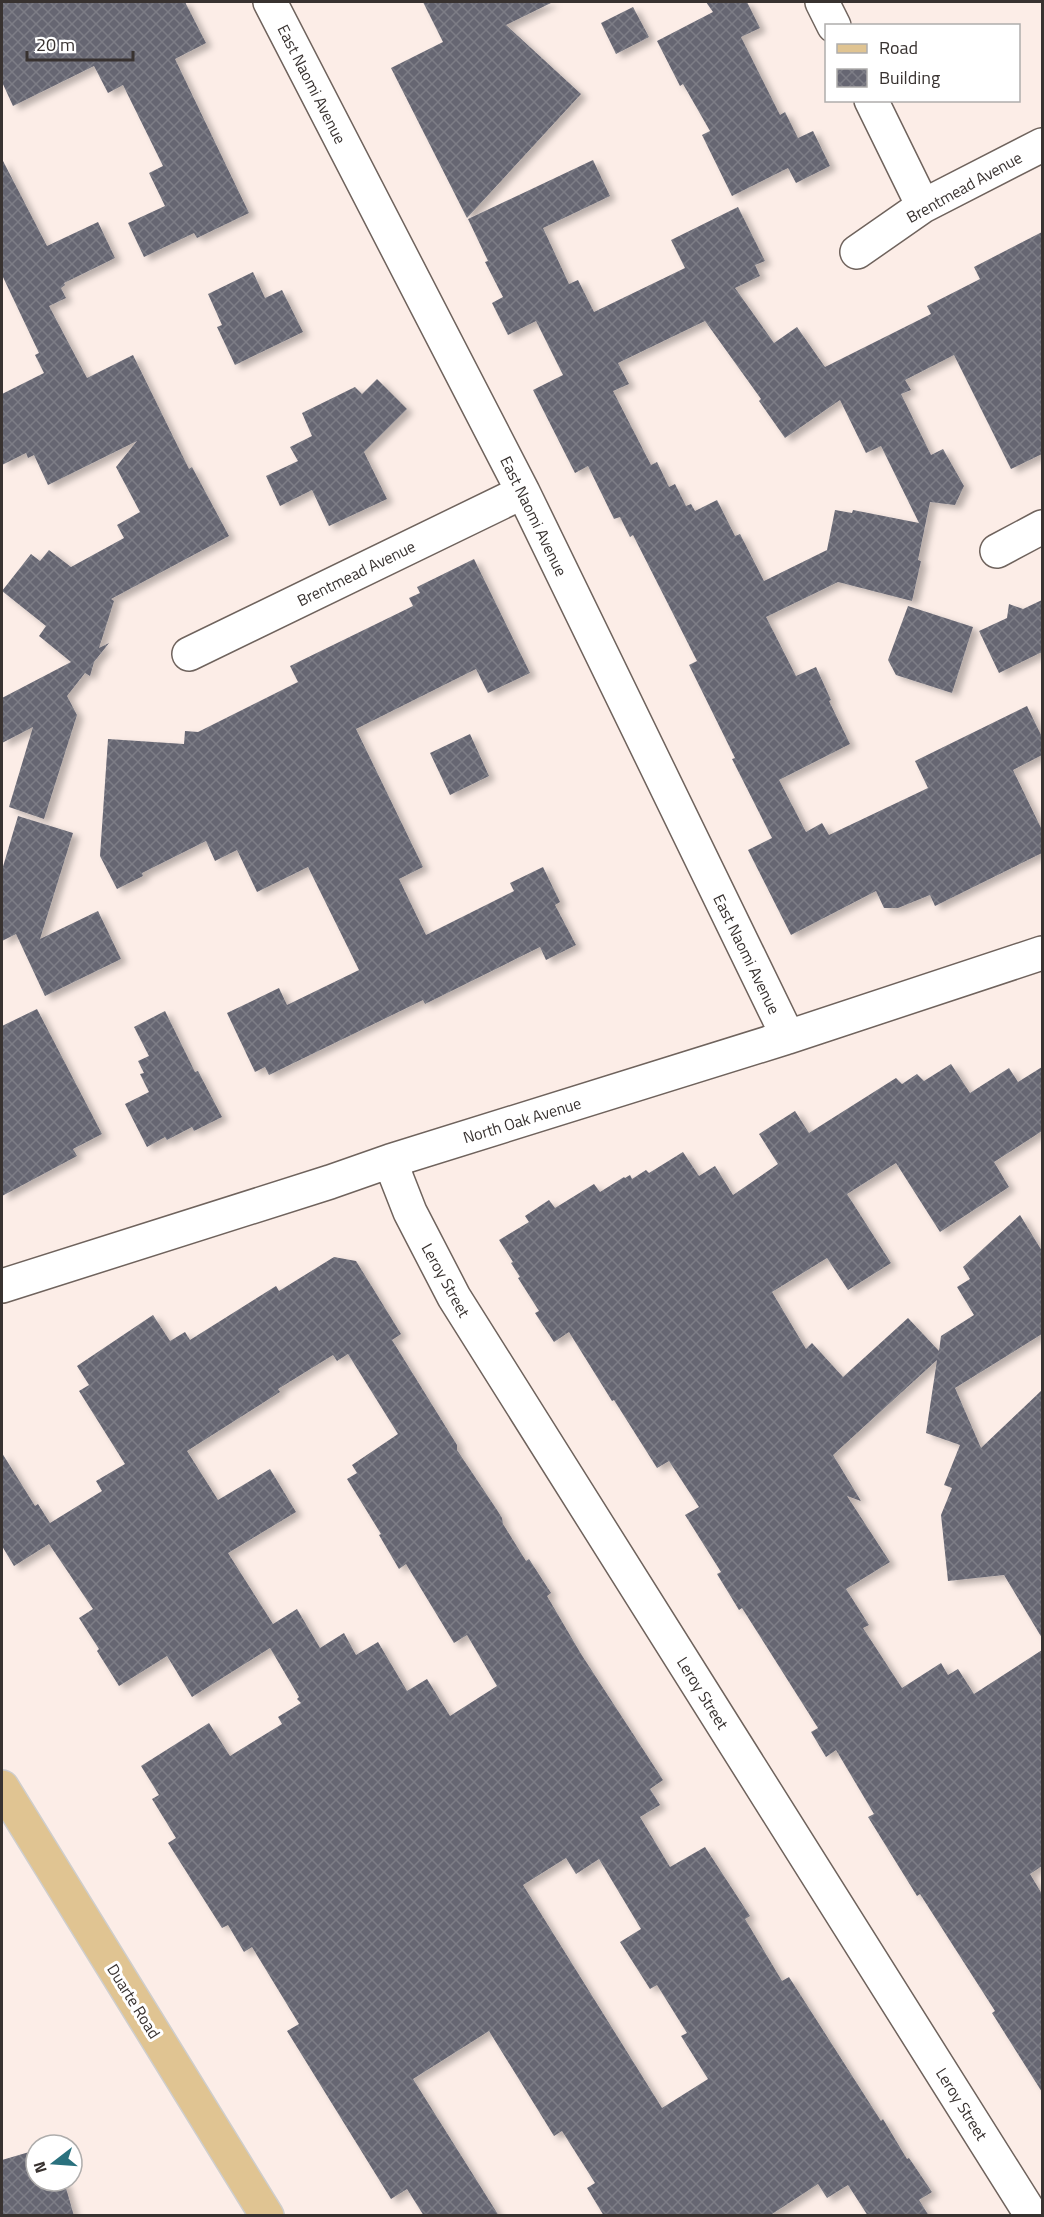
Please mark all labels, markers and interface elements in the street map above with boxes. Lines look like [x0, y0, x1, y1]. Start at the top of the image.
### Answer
street label: East Naomi Avenue [272, 20, 352, 148]
scale bar [27, 24, 134, 62]
legend [825, 24, 1020, 102]
text: 20 m [36, 31, 75, 58]
text: Road [879, 34, 918, 61]
text: Building [879, 64, 940, 91]
street label: Brentmead Avenue [902, 145, 1026, 229]
street label: East Naomi Avenue [494, 452, 574, 580]
street label: Brentmead Avenue [293, 534, 419, 612]
street label: East Naomi Avenue [707, 890, 787, 1018]
street label: North Oak Avenue [460, 1091, 584, 1149]
street label: Leroy Street [416, 1238, 477, 1322]
street label: Leroy Street [671, 1652, 735, 1734]
street label: Duarte Road [102, 1959, 166, 2043]
street label: Leroy Street [930, 2063, 994, 2145]
north arrow [24, 2133, 84, 2193]
text: N [27, 2159, 53, 2176]

